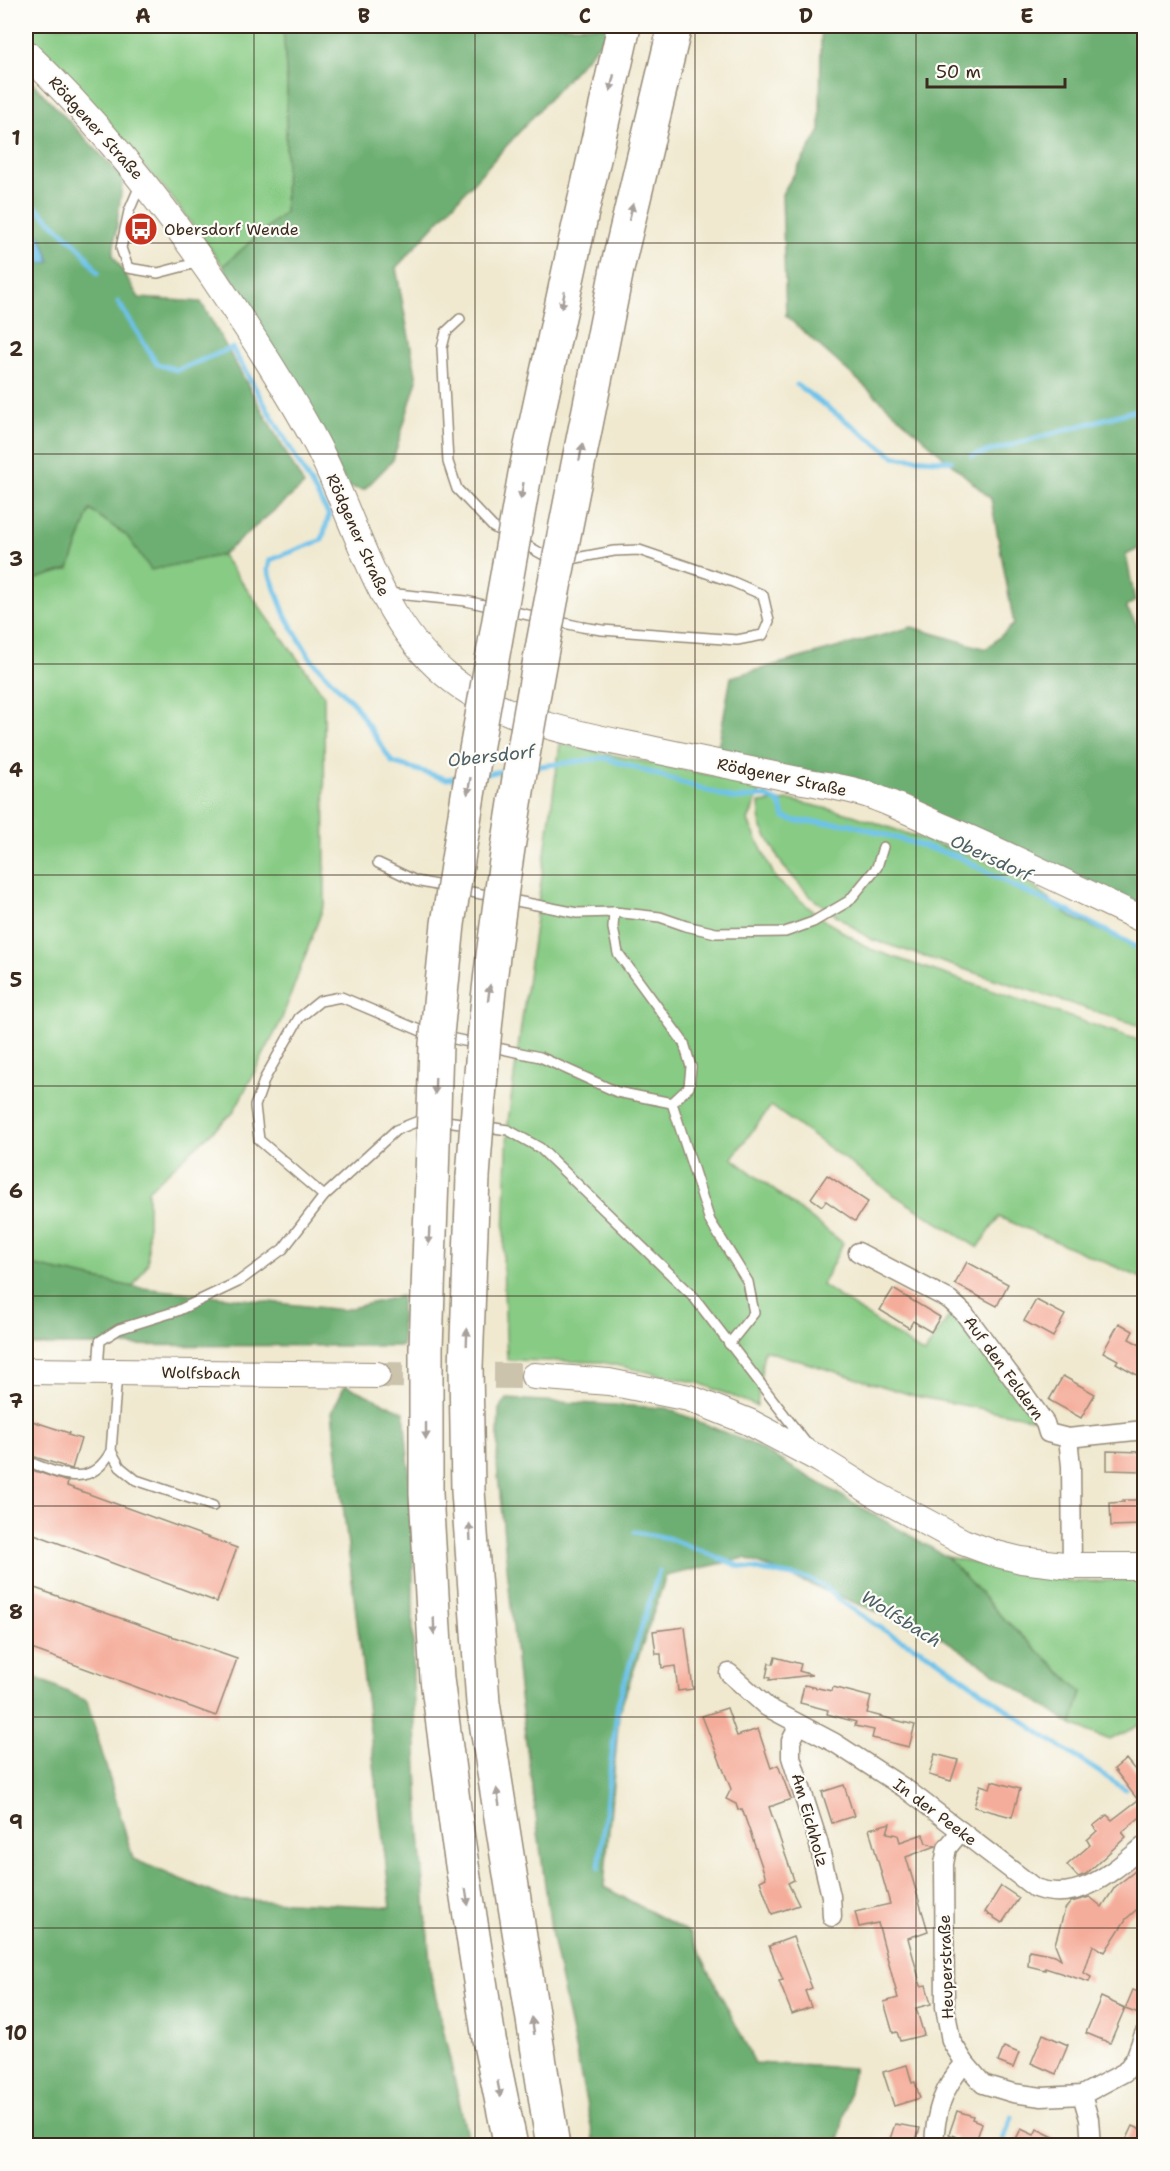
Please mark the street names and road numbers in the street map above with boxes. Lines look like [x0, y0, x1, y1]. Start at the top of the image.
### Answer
street label: Rödgener Straße [44, 72, 148, 184]
street label: Rödgener Straße [322, 470, 394, 600]
street label: Rödgener Straße [715, 753, 849, 801]
street label: Auf den Feldern [959, 1312, 1049, 1424]
street label: Wolfsbach [161, 1362, 241, 1384]
street label: Am Eichholz [787, 1771, 833, 1869]
street label: In der Peeke [889, 1774, 981, 1850]
street label: Heuperstraße [934, 1914, 958, 2020]

